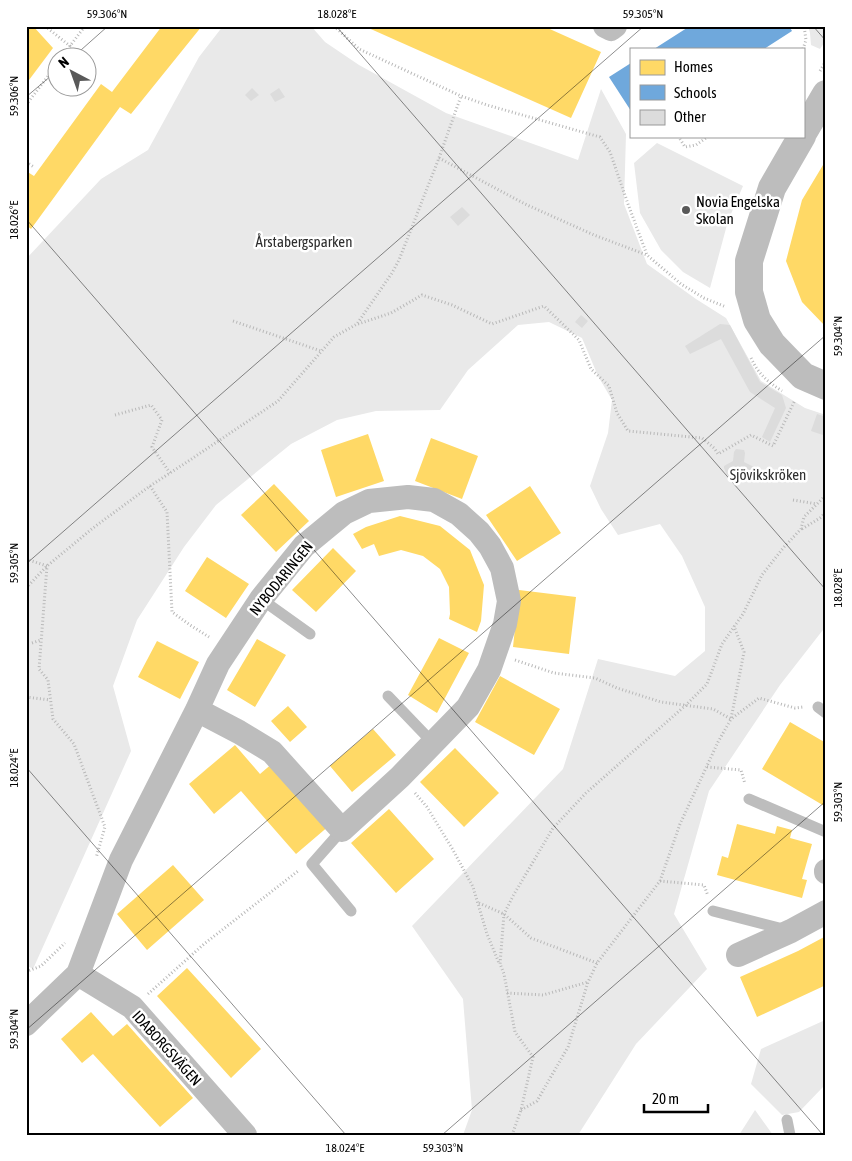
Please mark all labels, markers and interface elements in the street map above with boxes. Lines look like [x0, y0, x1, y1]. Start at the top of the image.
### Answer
text: 59.306°N [87, 7, 127, 21]
text: 18.028°E [318, 7, 356, 21]
text: 59.305°N [623, 7, 663, 21]
north arrow [48, 48, 98, 98]
legend [630, 48, 804, 138]
text: N [55, 53, 72, 71]
text: Homes [674, 58, 713, 75]
text: 59.306°N [7, 76, 21, 116]
text: Schools [674, 84, 717, 101]
text: Other [674, 108, 706, 125]
place label: Novia Engelska Skolan [696, 193, 780, 227]
text: 18.026°E [7, 201, 21, 239]
marker: Novia Engelska Skolan [680, 204, 692, 216]
park label: Årstabergsparken [256, 233, 352, 250]
text: 59.304°N [831, 316, 845, 356]
park label: Sjövikskröken [730, 466, 806, 483]
street label: NYBODARINGEN [246, 537, 316, 619]
text: 59.305°N [7, 543, 21, 583]
text: 18.028°E [831, 569, 845, 607]
text: 18.024°E [7, 749, 21, 787]
text: 59.303°N [831, 782, 845, 822]
street label: IDABORGSVÄGEN [129, 1007, 205, 1089]
text: 59.304°N [7, 1009, 21, 1049]
scale bar [644, 1081, 708, 1113]
text: 20 m [652, 1090, 679, 1107]
text: 18.024°E [326, 1141, 364, 1155]
text: 59.303°N [423, 1141, 463, 1155]

